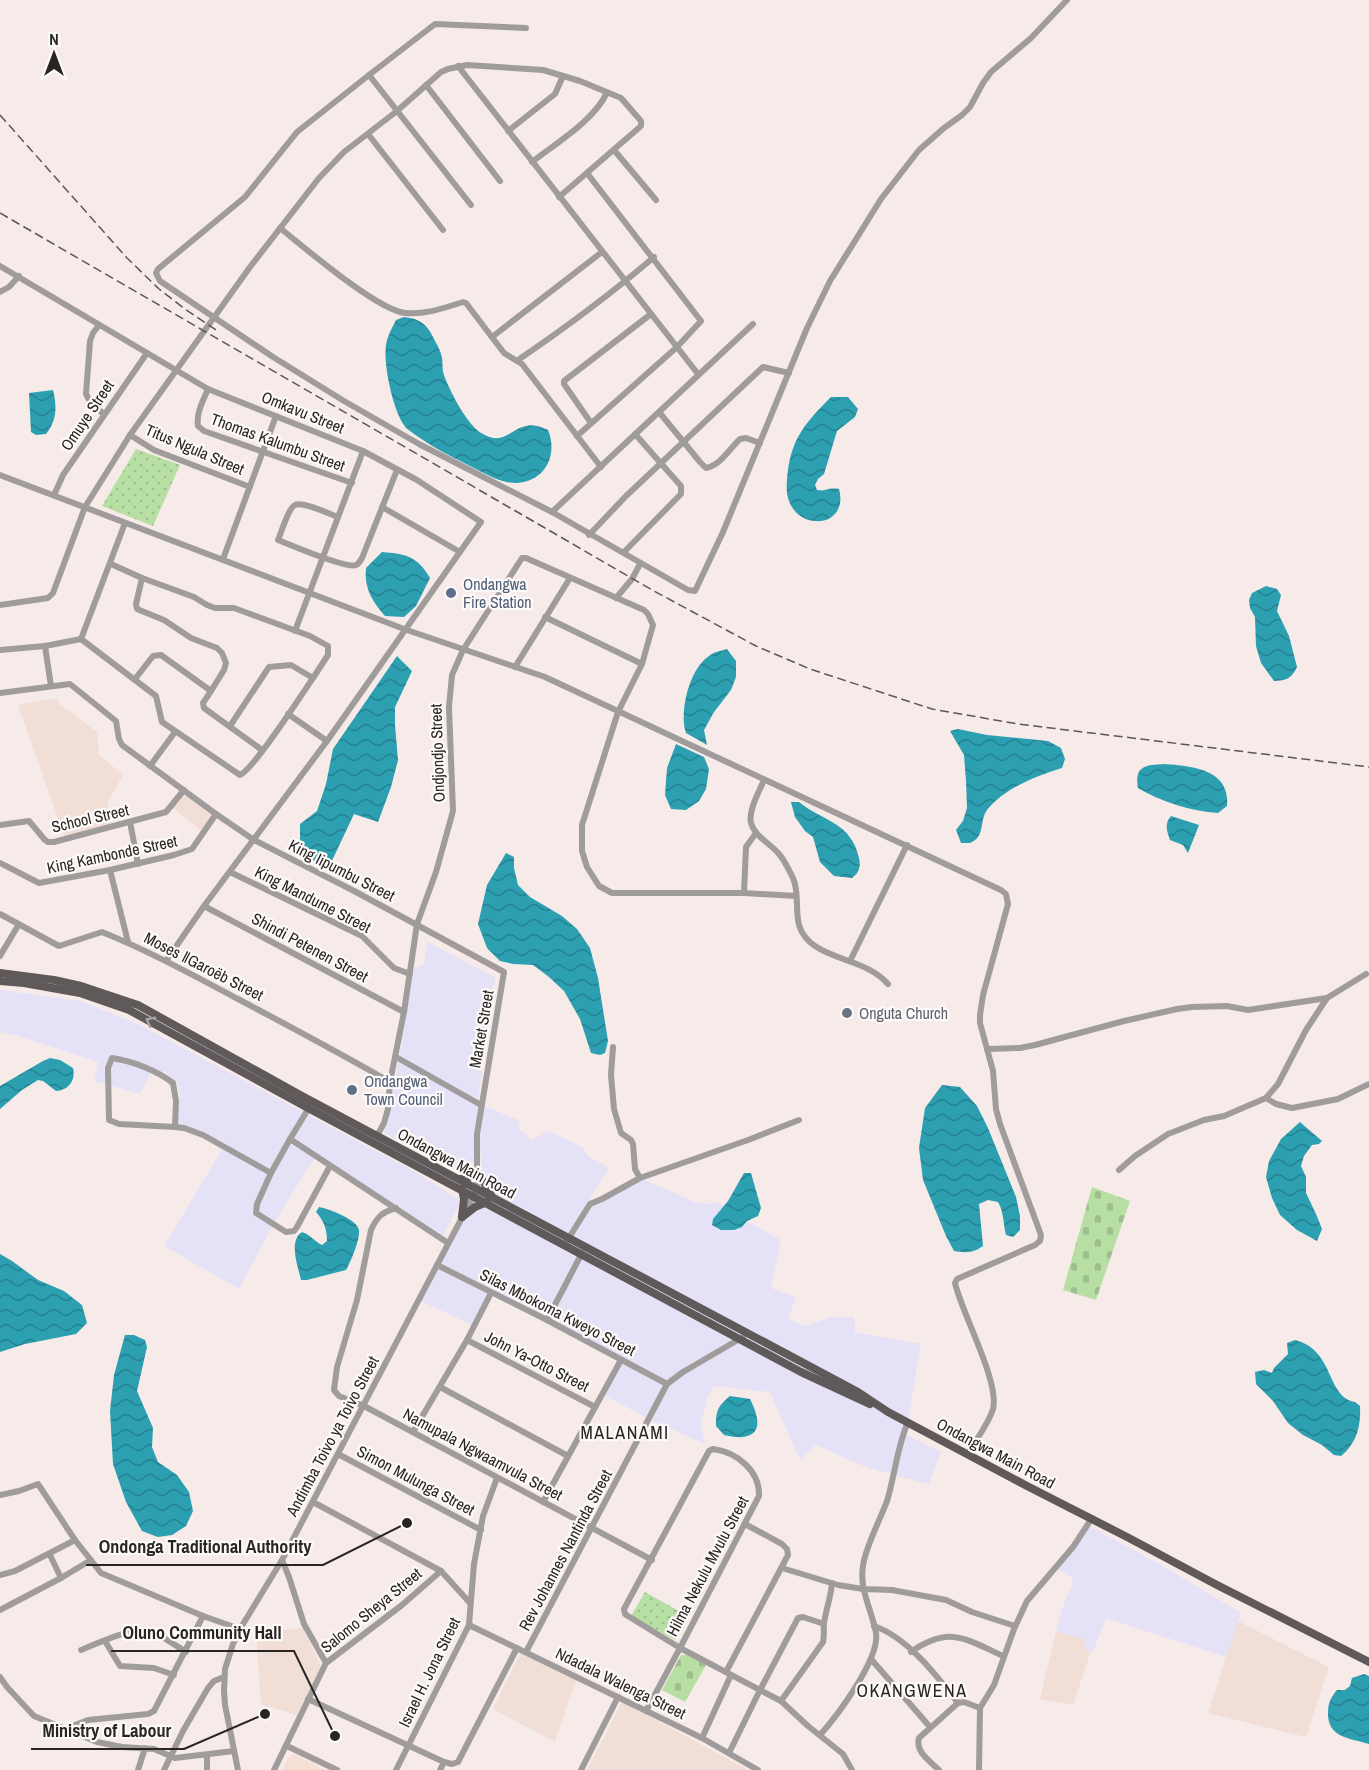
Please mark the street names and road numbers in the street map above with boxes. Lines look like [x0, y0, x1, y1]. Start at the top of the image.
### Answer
street label: Omuye Street [55, 375, 119, 455]
street label: Omkavu Street [258, 385, 348, 439]
street label: Thomas Kalumbu Street [208, 407, 349, 477]
street label: Titus Ngula Street [142, 418, 248, 480]
street label: Ondjondjo Street [424, 703, 450, 803]
street label: School Street [49, 798, 131, 838]
street label: King Kambonde Street [45, 829, 180, 879]
street label: King Iipumbu Street [285, 834, 399, 906]
street label: King Mandume Street [251, 860, 375, 938]
street label: Shindi Petenen Street [248, 907, 372, 987]
street label: Moses ǁGaroëb Street [140, 926, 268, 1006]
street label: Market Street [463, 988, 499, 1070]
street label: Ondangwa Main Road [394, 1122, 520, 1204]
street label: Silas Mbokoma Kweyo Street [476, 1263, 640, 1361]
street label: John Ya-Otto Street [481, 1325, 593, 1397]
street label: Andimba Toivo ya Toivo Street [280, 1352, 384, 1521]
street label: Namupala Ngwaamvula Street [399, 1403, 567, 1506]
street label: Ondangwa Main Road [933, 1412, 1059, 1494]
street label: Simon Mulunga Street [353, 1440, 479, 1521]
street label: Rev Johannes Nantinda Street [513, 1465, 617, 1634]
street label: Hilma Nekulu Mvulu Street [661, 1492, 754, 1640]
street label: Salomo Sheya Street [316, 1562, 426, 1658]
street label: Israel H. Jona Street [393, 1613, 465, 1731]
street label: Ndadala Walenga Street [552, 1642, 690, 1724]

